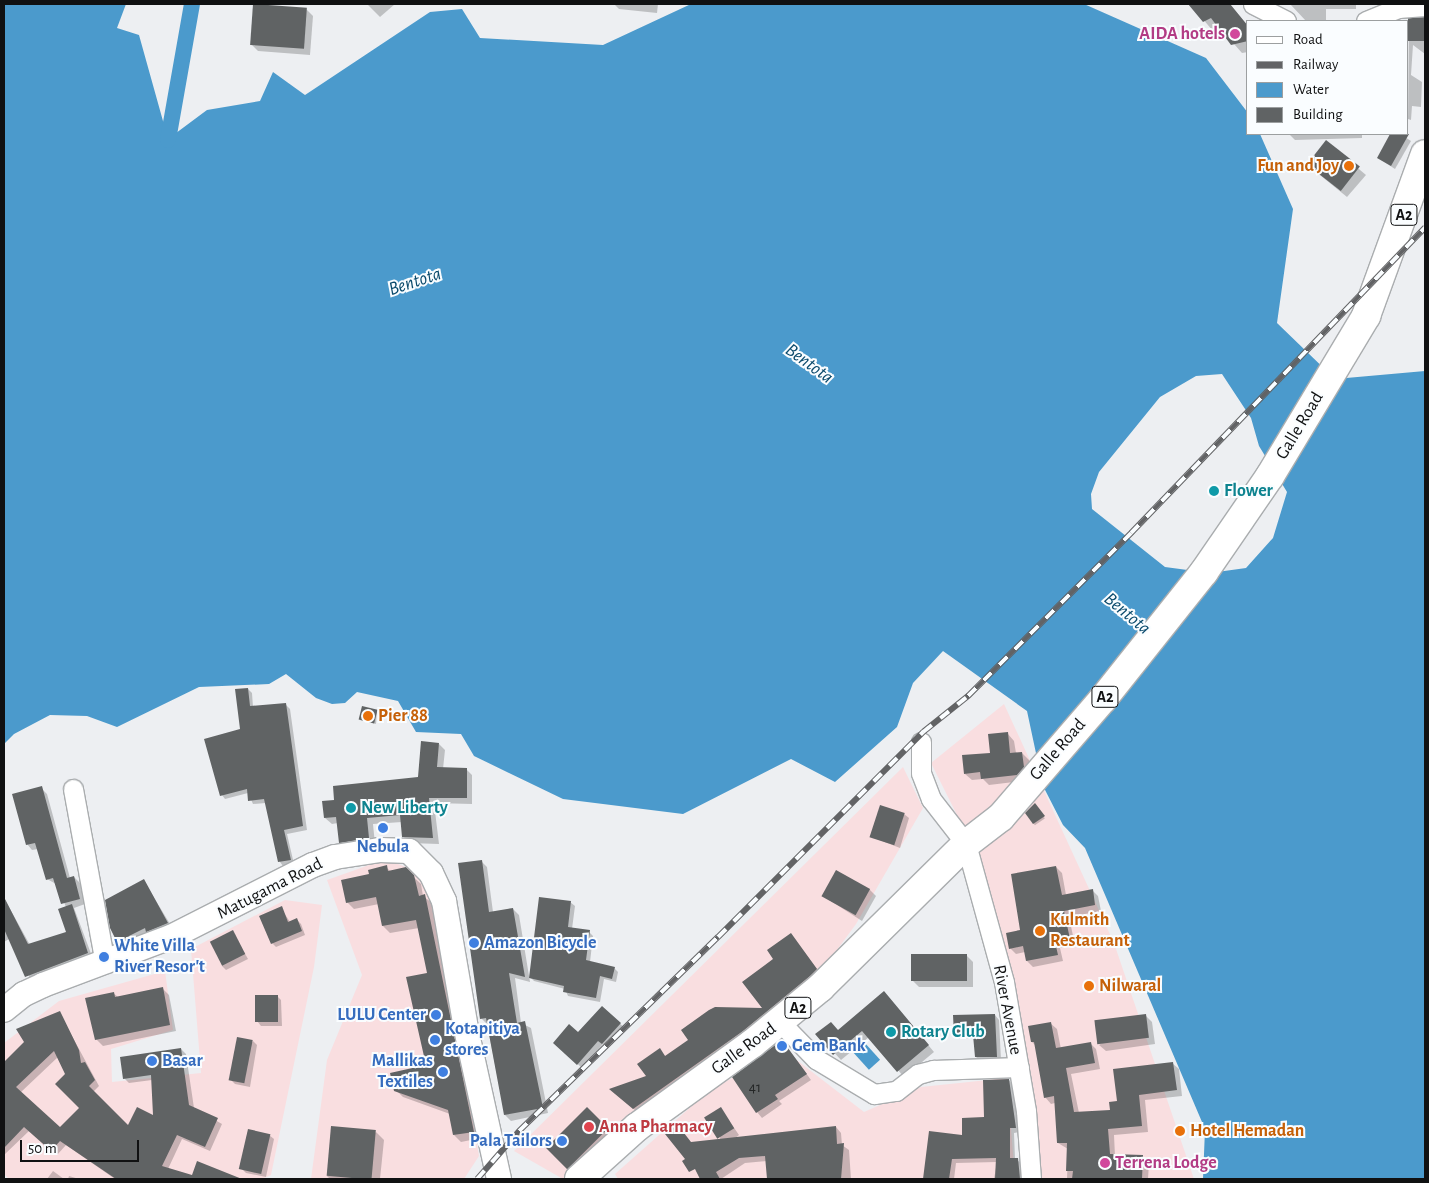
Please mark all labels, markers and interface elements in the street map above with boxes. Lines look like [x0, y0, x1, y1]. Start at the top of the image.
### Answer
legend [1246, 20, 1409, 135]
place label: AIDA hotels [1139, 23, 1225, 45]
marker: AIDA hotels [1229, 28, 1241, 40]
text: Road [1293, 32, 1323, 47]
text: Railway [1293, 57, 1338, 72]
text: Water [1293, 82, 1329, 97]
text: Building [1293, 107, 1343, 122]
place label: Fun and Joy [1257, 155, 1339, 177]
marker: Fun and Joy [1343, 160, 1355, 172]
road number: A2 [1390, 202, 1418, 228]
water label: Bentota [386, 263, 444, 301]
water label: Bentota [781, 339, 837, 389]
street label: Galle Road [1271, 388, 1329, 464]
place label: Flower [1224, 480, 1273, 502]
marker: Flower [1208, 485, 1220, 497]
water label: Bentota [1099, 588, 1155, 640]
road number: A2 [1091, 684, 1119, 710]
place label: Pier 88 [378, 705, 428, 727]
marker: Pier 88 [362, 710, 374, 722]
street label: Galle Road [1025, 715, 1091, 785]
place label: New Liberty [361, 797, 448, 819]
marker: New Liberty [345, 802, 357, 814]
marker: Nebula [377, 822, 389, 834]
place label: Nebula [357, 836, 409, 858]
street label: Matugama Road [214, 853, 326, 925]
place label: Kulmith Restaurant [1050, 910, 1130, 952]
marker: Kulmith Restaurant [1034, 925, 1046, 937]
place label: Amazon Bicycle [484, 932, 596, 954]
place label: White Villa River Resor't [114, 936, 205, 979]
marker: Amazon Bicycle [468, 937, 480, 949]
marker: White Villa River Resor't [98, 951, 110, 963]
street label: River Avenue [988, 963, 1026, 1057]
place label: Nilwaral [1099, 975, 1161, 997]
marker: Nilwaral [1083, 980, 1095, 992]
road number: A2 [784, 994, 812, 1021]
place label: LULU Center [337, 1004, 426, 1026]
marker: LULU Center [430, 1009, 442, 1021]
street label: Galle Road [707, 1018, 781, 1080]
place label: Kotapitiya stores [445, 1019, 520, 1062]
place label: Rotary Club [901, 1021, 985, 1043]
marker: Rotary Club [885, 1026, 897, 1038]
marker: Kotapitiya stores [429, 1034, 441, 1046]
place label: Gem Bank [792, 1035, 866, 1057]
marker: Gem Bank [776, 1040, 788, 1052]
place label: Basar [162, 1050, 203, 1072]
place label: Mallikas Textiles [372, 1051, 433, 1094]
marker: Basar [146, 1055, 158, 1067]
marker: Mallikas Textiles [437, 1066, 449, 1078]
house number: 41 [749, 1079, 761, 1097]
place label: Anna Pharmacy [599, 1116, 713, 1138]
place label: Hotel Hemadan [1190, 1120, 1304, 1142]
marker: Anna Pharmacy [583, 1121, 595, 1133]
marker: Hotel Hemadan [1174, 1125, 1186, 1137]
scale bar [22, 1130, 141, 1162]
place label: Pala Tailors [470, 1130, 552, 1152]
marker: Pala Tailors [556, 1135, 568, 1147]
text: 50 m [28, 1141, 57, 1156]
place label: Terrena Lodge [1115, 1152, 1217, 1174]
marker: Terrena Lodge [1099, 1157, 1111, 1169]

